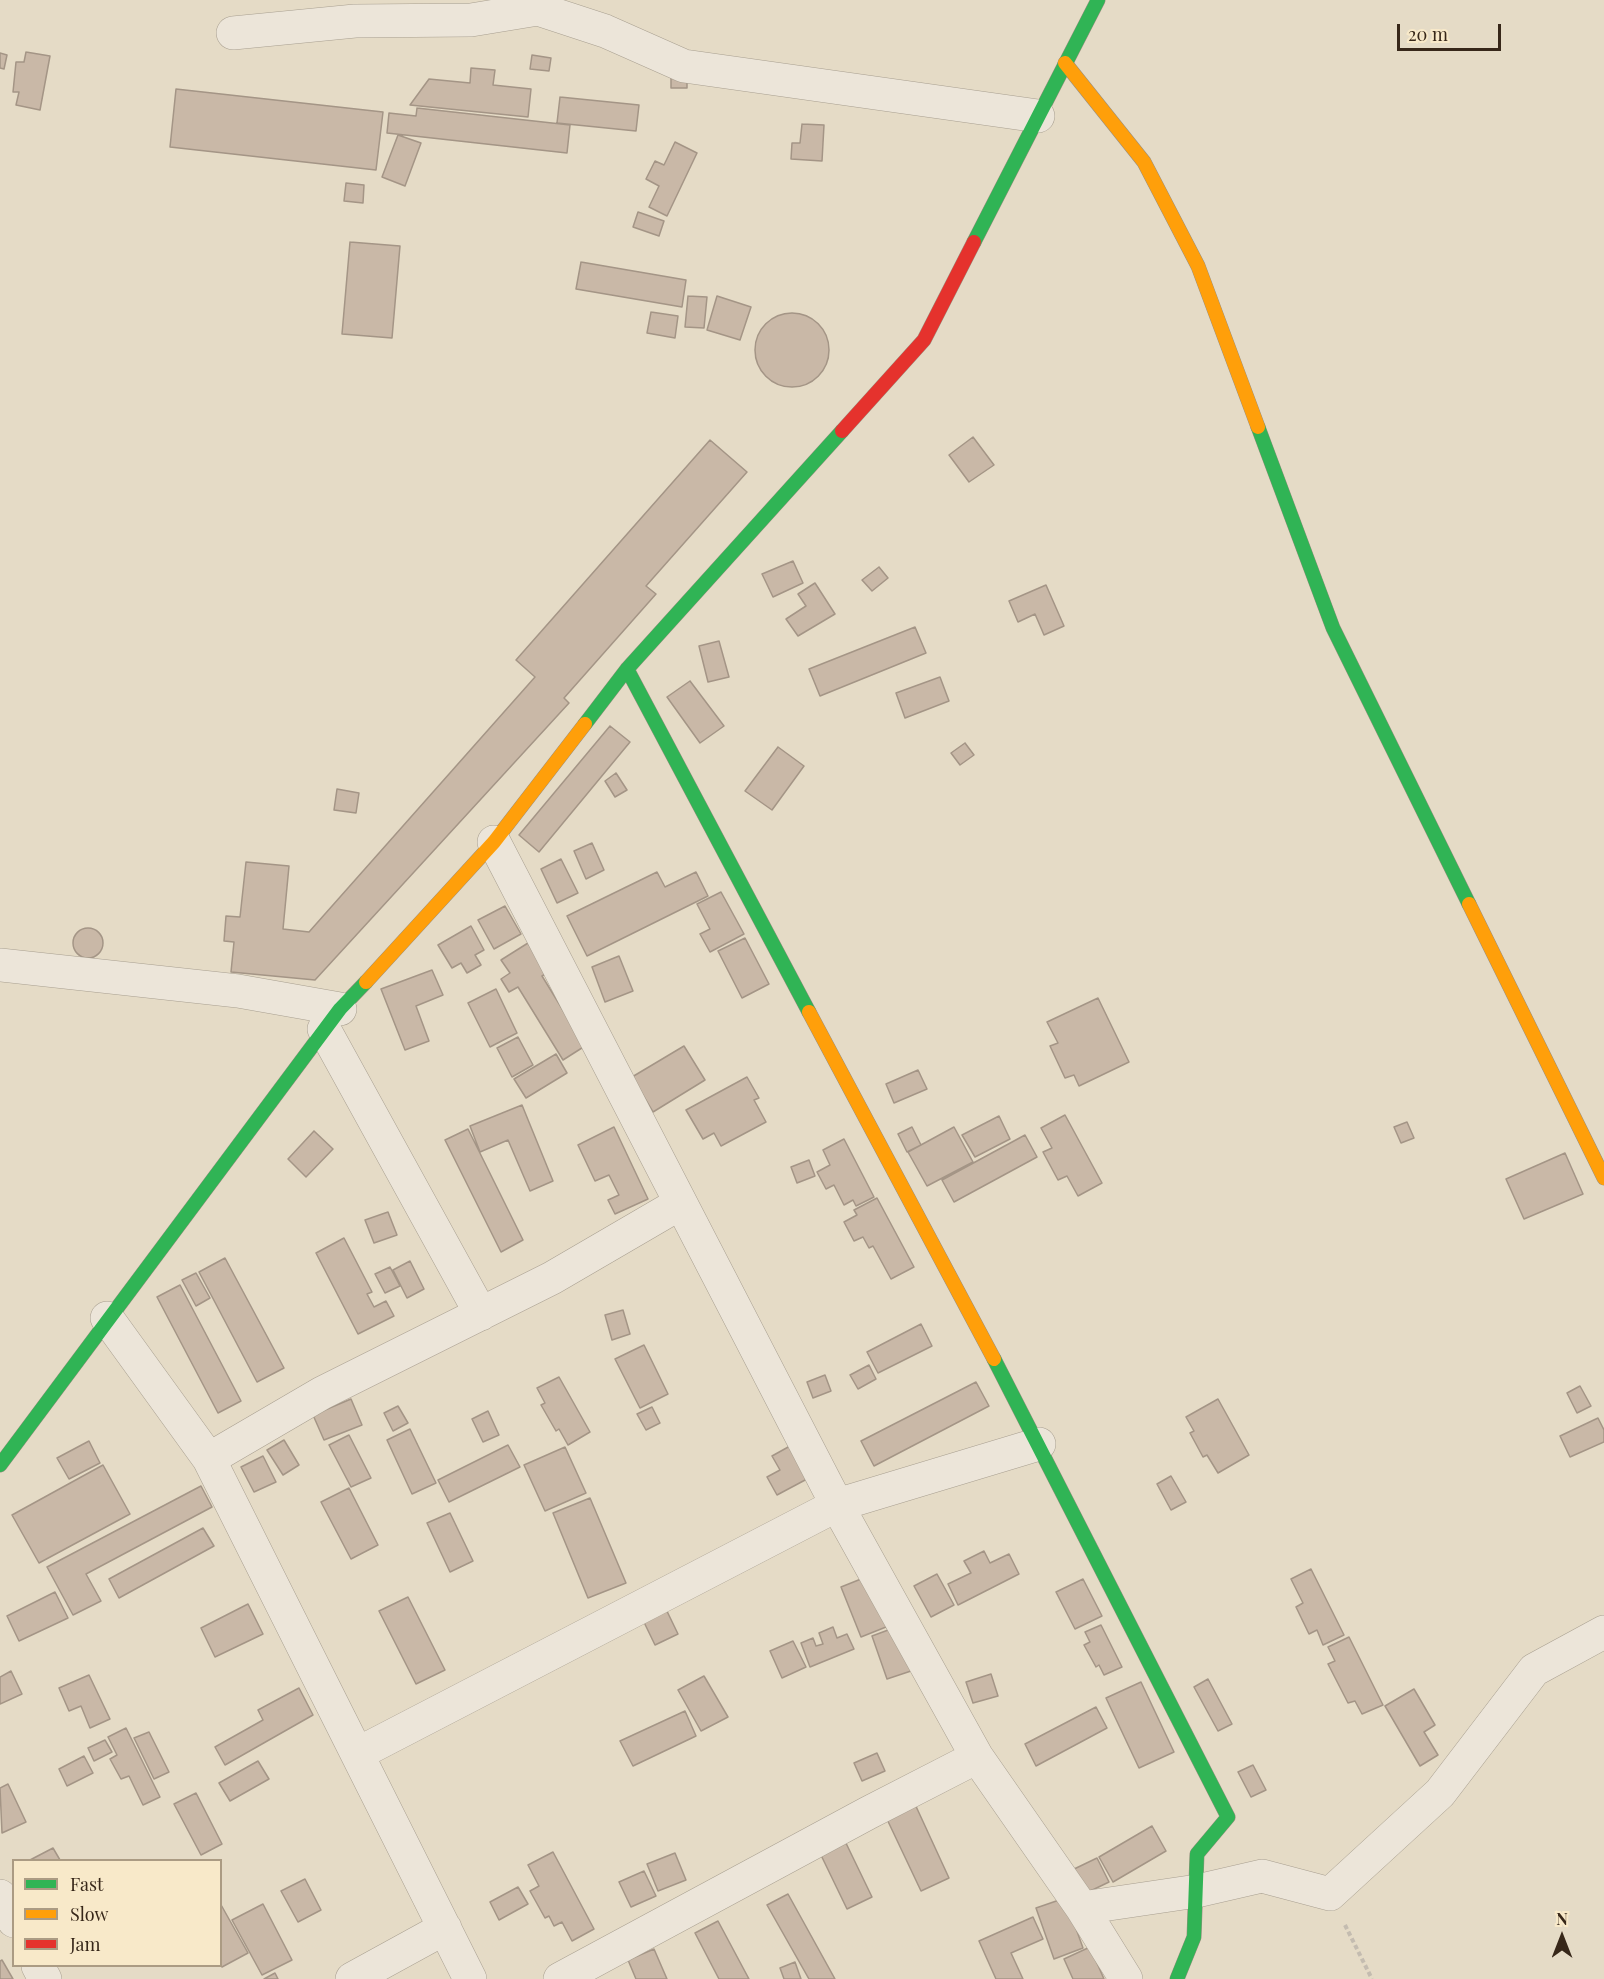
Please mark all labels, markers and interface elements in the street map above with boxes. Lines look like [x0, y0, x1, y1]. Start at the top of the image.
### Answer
scale bar [1400, 12, 1504, 50]
text: 20 m [1408, 22, 1448, 46]
legend [12, 1859, 222, 1967]
text: Fast [70, 1872, 103, 1896]
text: Slow [70, 1902, 108, 1926]
north arrow [1532, 1907, 1592, 1967]
text: N [1556, 1908, 1568, 1929]
text: Jam [70, 1932, 100, 1956]

